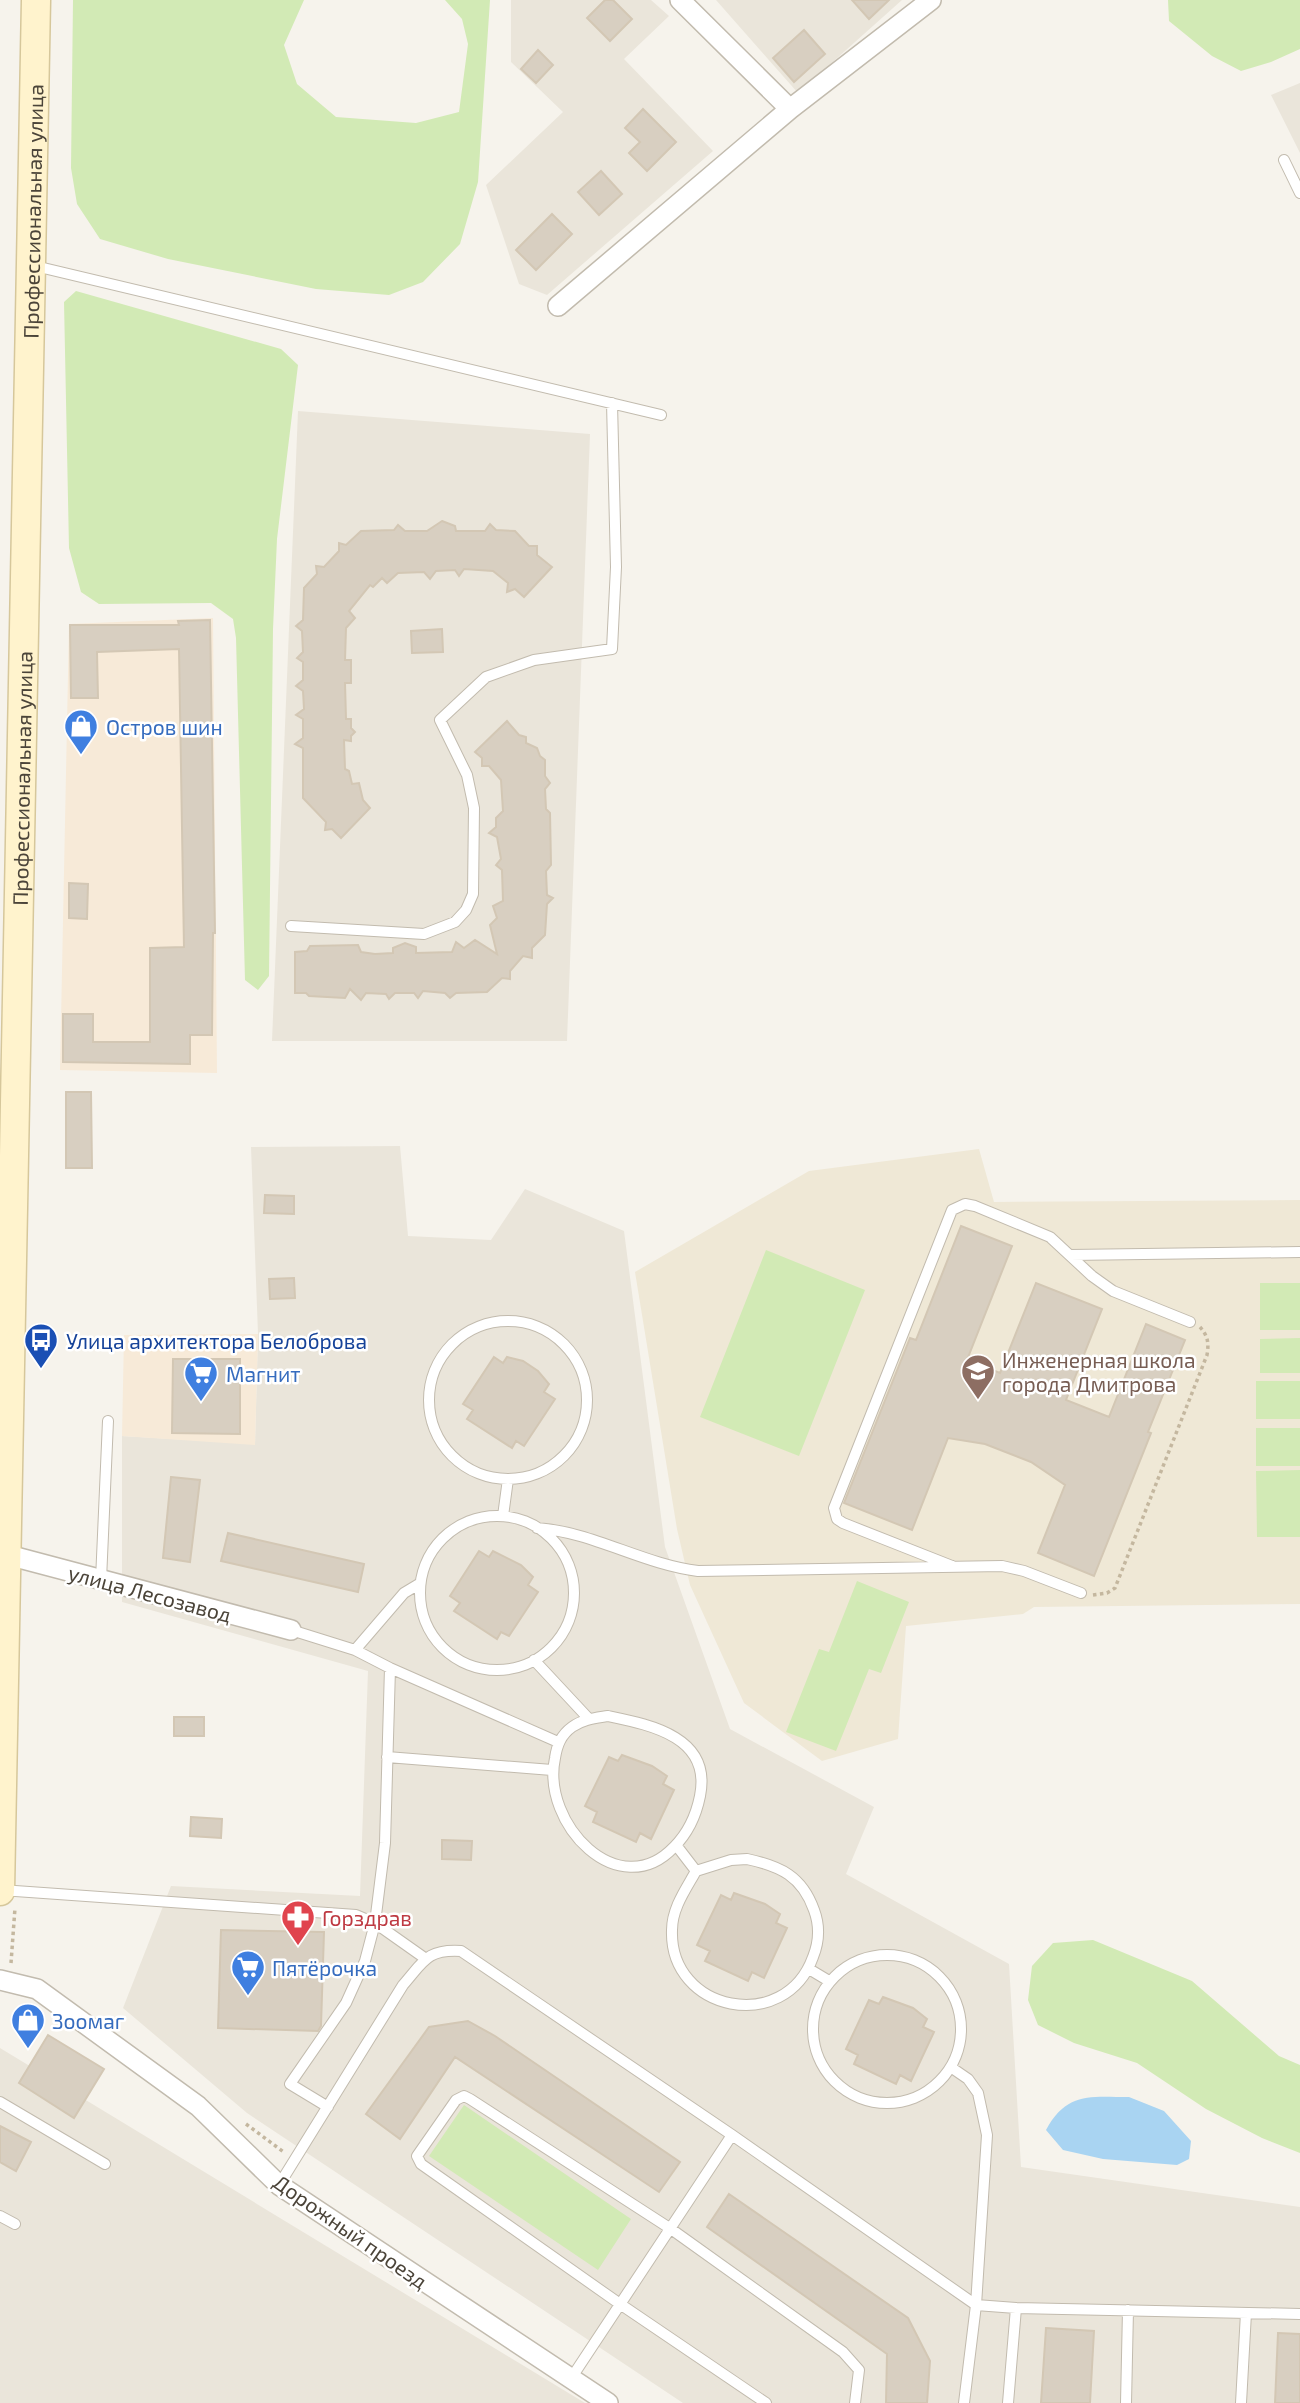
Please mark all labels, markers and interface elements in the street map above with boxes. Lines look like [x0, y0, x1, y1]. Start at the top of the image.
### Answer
street label: Профессиональная улица [17, 84, 47, 339]
street label: Профессиональная улица [6, 651, 36, 906]
shop icon: Остров шин [62, 707, 100, 756]
place label: Остров шин [106, 714, 223, 739]
bus stop icon: Улица архитектора Белоброва [22, 1321, 60, 1370]
place label: Улица архитектора Белоброва [66, 1328, 367, 1353]
place label: Инженерная школа города Дмитрова [1002, 1347, 1196, 1396]
school or university icon: Инженерная школа города Дмитрова [959, 1352, 997, 1401]
supermarket icon: Магнит [182, 1354, 220, 1403]
place label: Магнит [226, 1361, 301, 1386]
street label: улица Лесозавод [65, 1559, 234, 1628]
pharmacy icon: Горздрав [279, 1898, 317, 1947]
place label: Горздрав [322, 1905, 412, 1930]
supermarket icon: Пятёрочка [229, 1948, 267, 1997]
place label: Пятёрочка [272, 1955, 377, 1980]
shop icon: Зоомаг [9, 2001, 47, 2050]
place label: Зоомаг [52, 2008, 125, 2033]
street label: Дорожный проезд [269, 2169, 433, 2293]

